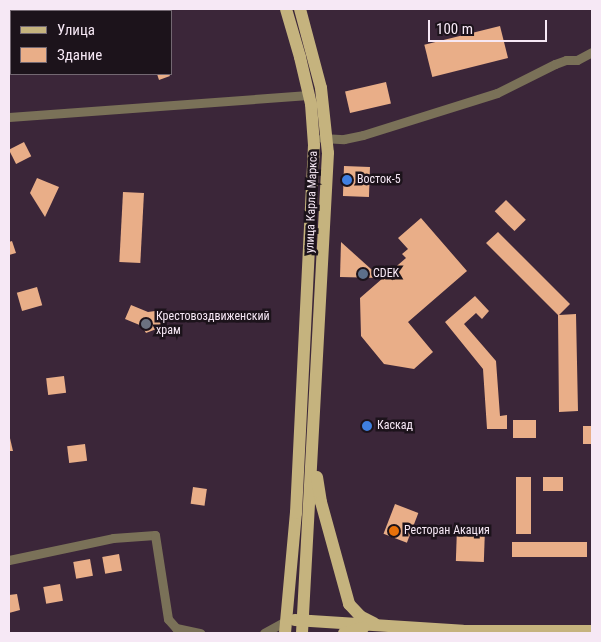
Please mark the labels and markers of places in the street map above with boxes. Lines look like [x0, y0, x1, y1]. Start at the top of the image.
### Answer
place label: Восток-5 [357, 173, 401, 187]
marker: Восток-5 [341, 174, 353, 186]
place label: CDEK [373, 267, 399, 281]
marker: CDEK [357, 268, 369, 280]
place label: Крестовоздвиженский храм [156, 310, 270, 338]
marker: Крестовоздвиженский храм [140, 318, 152, 330]
place label: Каскад [377, 419, 413, 433]
marker: Каскад [361, 420, 373, 432]
place label: Ресторан Акация [404, 524, 490, 538]
marker: Ресторан Акация [388, 525, 400, 537]

